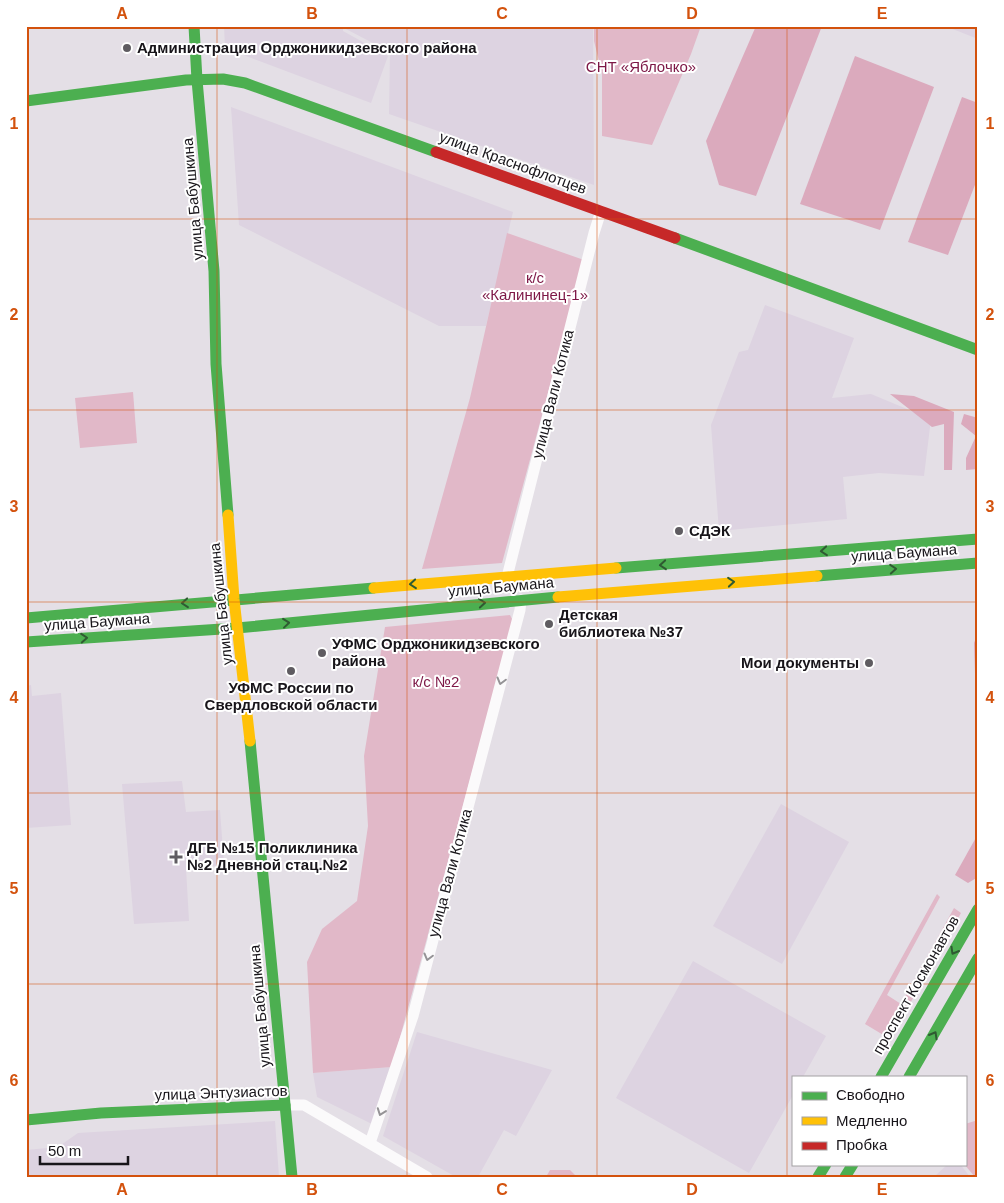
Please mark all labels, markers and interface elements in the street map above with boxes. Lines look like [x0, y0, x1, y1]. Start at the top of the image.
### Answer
text: A [116, 5, 128, 22]
text: B [306, 5, 318, 22]
text: C [496, 5, 508, 22]
text: D [686, 5, 698, 22]
text: E [877, 5, 888, 22]
place label: Администрация Орджоникидзевского района [137, 39, 477, 56]
marker: Администрация Орджоникидзевского района [121, 42, 133, 54]
park label: СНТ «Яблочко» [586, 58, 696, 75]
text: 1 [10, 115, 19, 132]
text: 1 [986, 115, 995, 132]
street label: улица Краснофлотцев [437, 128, 589, 197]
street label: улица Бабушкина [179, 136, 206, 261]
park label: к/с «Калининец-1» [482, 269, 588, 303]
text: 2 [10, 306, 19, 323]
text: 2 [986, 306, 995, 323]
street label: улица Вали Котика [528, 327, 577, 460]
text: 3 [10, 498, 19, 515]
text: 3 [986, 498, 995, 515]
place label: СДЭК [689, 522, 731, 539]
marker: СДЭК [673, 525, 685, 537]
street label: улица Баумана [850, 540, 958, 565]
street label: улица Бабушкина [206, 541, 235, 666]
one-way arrow [820, 545, 828, 556]
one-way arrow [658, 559, 666, 570]
one-way arrow [890, 564, 898, 575]
street label: улица Баумана [447, 573, 555, 600]
one-way arrow [728, 576, 736, 587]
one-way arrow [409, 579, 417, 590]
one-way arrow [181, 597, 189, 608]
one-way arrow [479, 598, 487, 609]
place label: Детская библиотека №37 [559, 606, 683, 640]
street label: улица Баумана [43, 609, 151, 634]
one-way arrow [282, 618, 290, 629]
marker: Детская библиотека №37 [543, 618, 555, 630]
one-way arrow [80, 633, 88, 644]
place label: УФМС Орджоникидзевского района [332, 635, 540, 669]
marker: УФМС Орджоникидзевского района [316, 647, 328, 659]
place label: Мои документы [741, 654, 859, 671]
marker: Мои документы [863, 657, 875, 669]
marker: УФМС России по Свердловской области [285, 665, 297, 677]
park label: к/с №2 [413, 673, 459, 690]
one-way arrow [497, 677, 507, 685]
place label: УФМС России по Свердловской области [205, 679, 377, 713]
text: 4 [10, 689, 19, 706]
text: 4 [986, 689, 995, 706]
street label: улица Вали Котика [424, 806, 475, 939]
place label: ДГБ №15 Поликлиника №2 Дневной стац.№2 [187, 839, 358, 873]
marker: ДГБ №15 Поликлиника №2 Дневной стац.№2 [169, 850, 183, 864]
text: 5 [10, 880, 19, 897]
text: 5 [986, 880, 995, 897]
street label: проспект Космонавтов [869, 912, 962, 1057]
street label: улица Бабушкина [246, 943, 273, 1068]
one-way arrow [950, 946, 960, 955]
one-way arrow [423, 952, 434, 961]
one-way arrow [928, 1031, 938, 1040]
text: 6 [10, 1072, 19, 1089]
text: 6 [986, 1072, 995, 1089]
legend [792, 1076, 966, 1166]
street label: улица Энтузиастов [154, 1082, 288, 1103]
text: Свободно [836, 1086, 905, 1103]
one-way arrow [377, 1107, 387, 1116]
text: Медленно [836, 1112, 907, 1129]
scale bar [40, 1133, 128, 1165]
text: Пробка [836, 1136, 888, 1153]
text: 50 m [48, 1142, 81, 1159]
text: A [116, 1181, 128, 1198]
text: B [306, 1181, 318, 1198]
text: C [496, 1181, 508, 1198]
text: D [686, 1181, 698, 1198]
text: E [877, 1181, 888, 1198]

